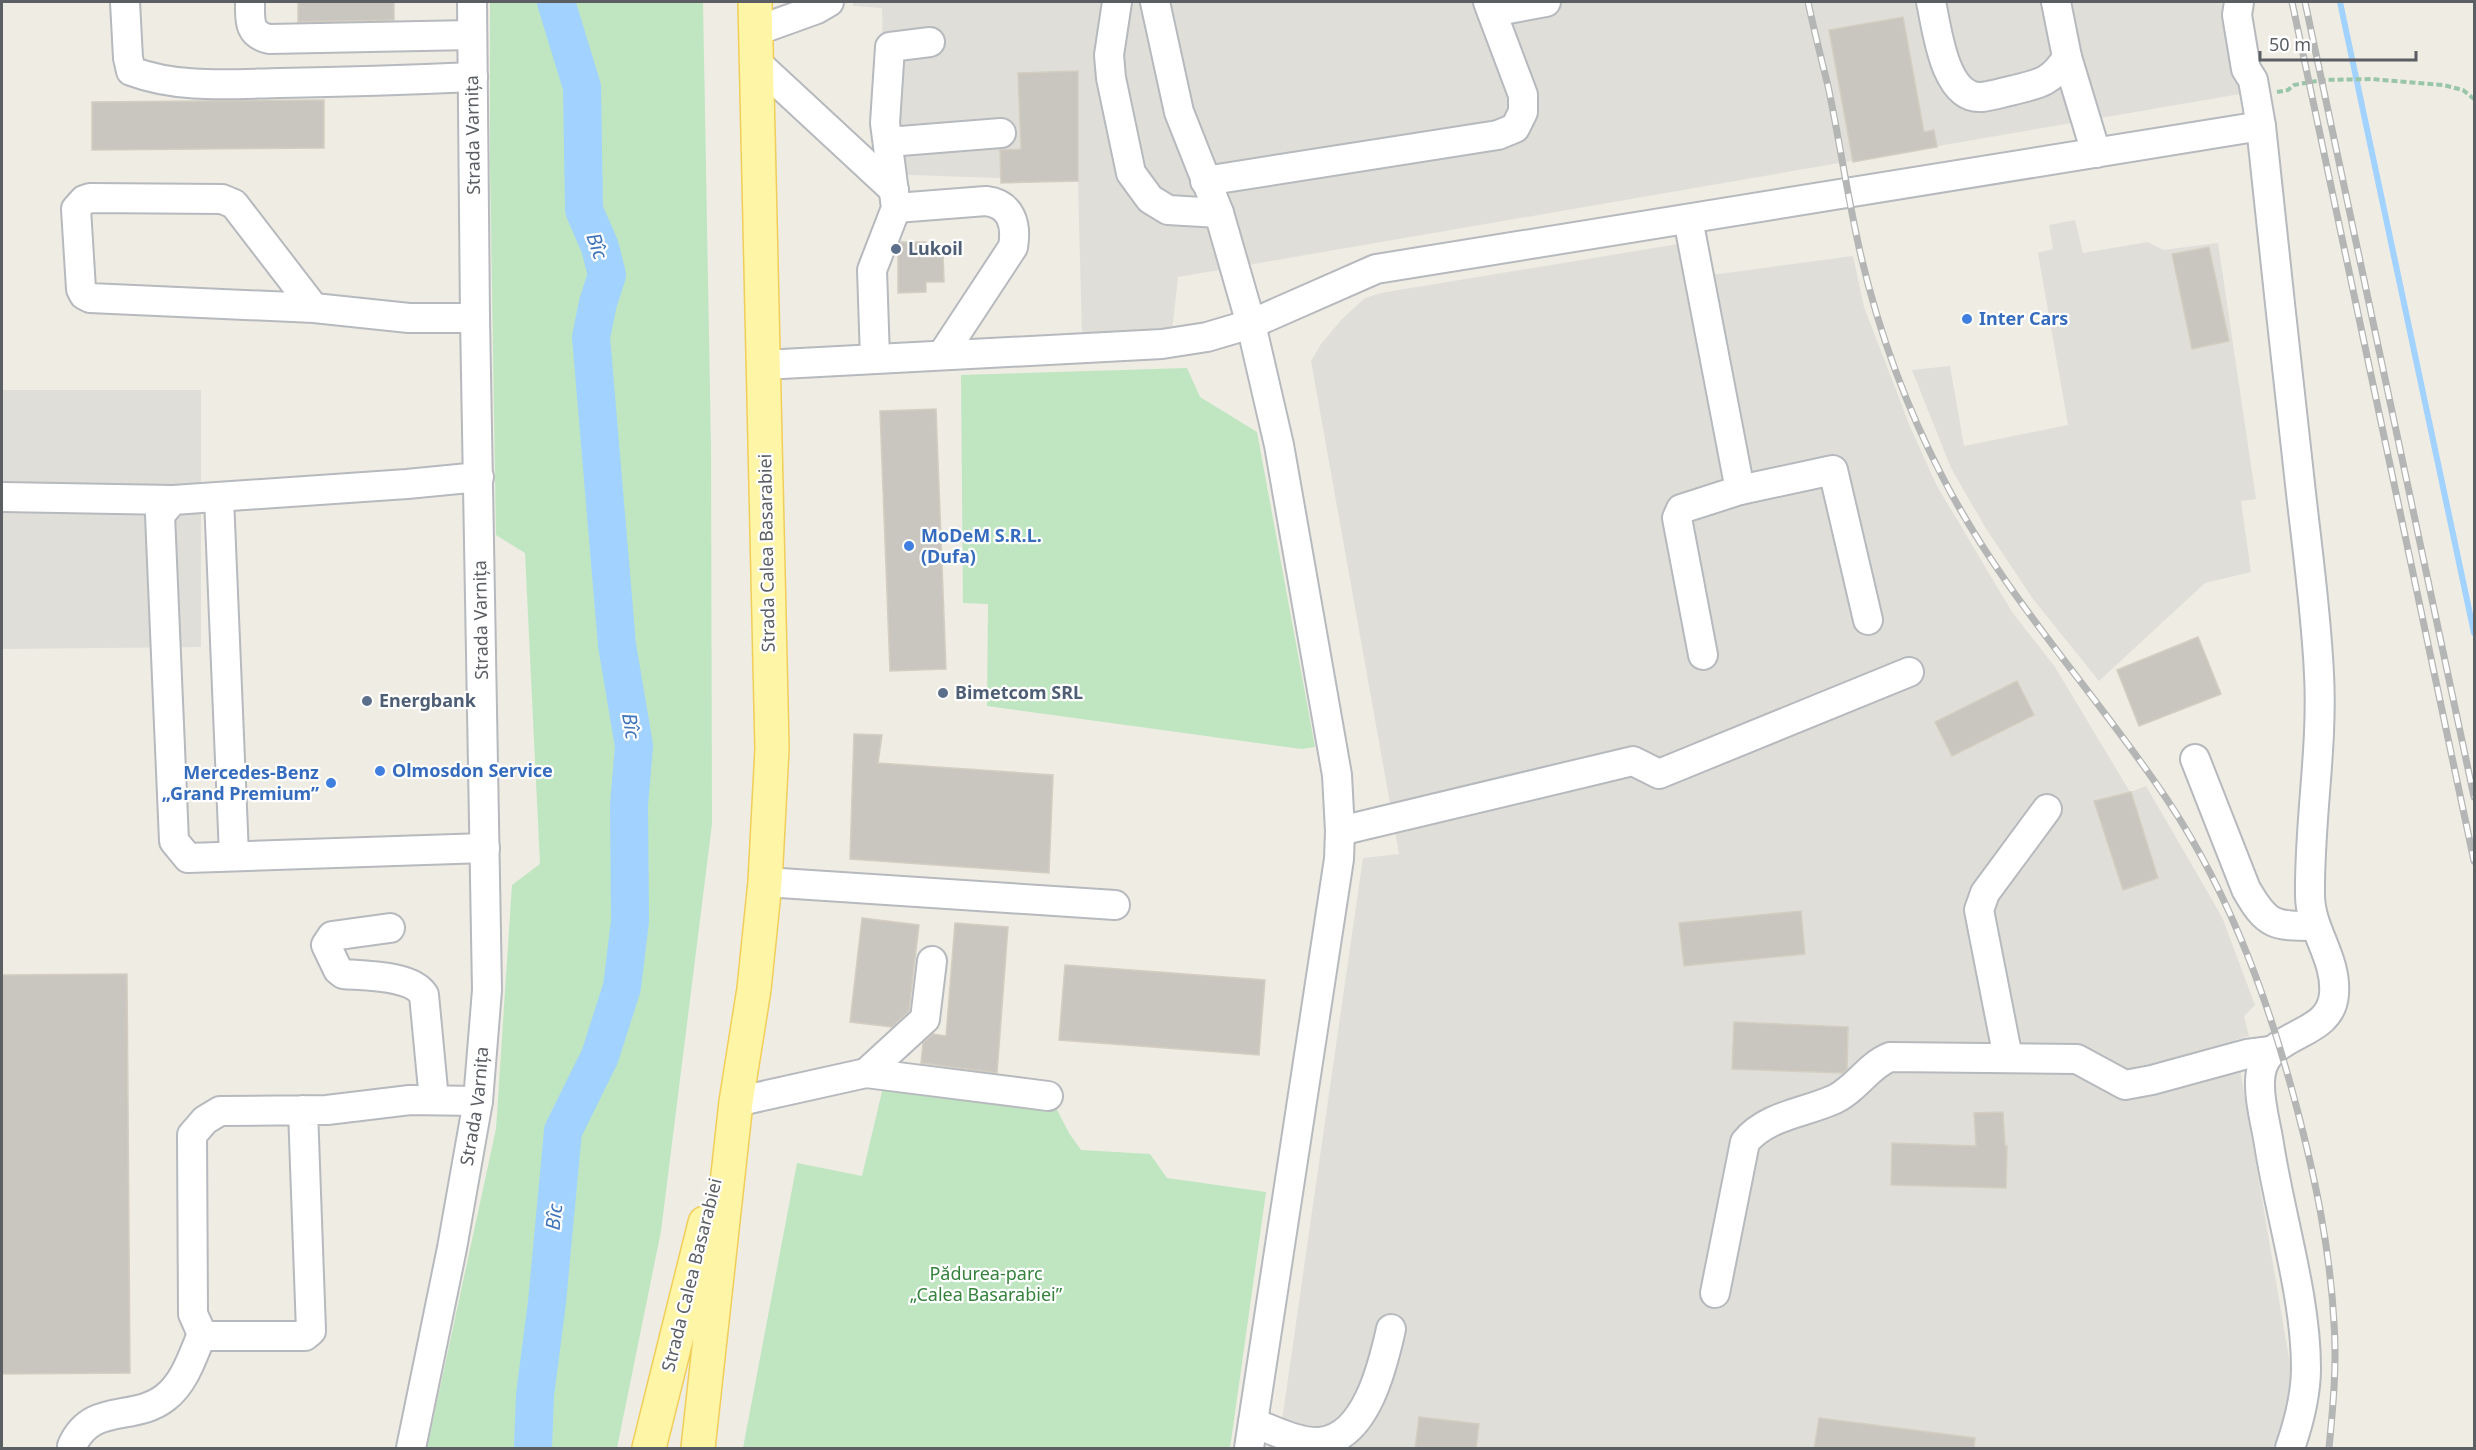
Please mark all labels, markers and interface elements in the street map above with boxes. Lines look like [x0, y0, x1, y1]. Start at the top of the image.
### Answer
scale bar [2260, 24, 2416, 62]
text: 50 m [2269, 32, 2311, 56]
street label: Strada Varnița [459, 75, 485, 195]
water label: Bîc [580, 229, 615, 264]
place label: Lukoil [908, 236, 963, 260]
marker: Lukoil [889, 242, 903, 256]
place label: Inter Cars [1979, 306, 2068, 330]
marker: Inter Cars [1960, 312, 1974, 326]
street label: Strada Calea Basarabiei [752, 453, 780, 653]
place label: MoDeM S.R.L. (Dufa) [921, 523, 1042, 568]
marker: MoDeM S.R.L. (Dufa) [902, 539, 916, 553]
street label: Strada Varnița [467, 560, 493, 680]
place label: Bimetcom SRL [955, 680, 1083, 704]
marker: Bimetcom SRL [936, 686, 950, 700]
place label: Energbank [379, 688, 477, 712]
marker: Energbank [360, 694, 374, 708]
water label: Bîc [616, 711, 647, 742]
place label: Olmosdon Service [392, 758, 553, 782]
place label: Mercedes-Benz „Grand Premium” [162, 760, 319, 805]
marker: Olmosdon Service [373, 764, 387, 778]
marker: Mercedes-Benz „Grand Premium” [324, 776, 338, 790]
street label: Strada Varnița [454, 1046, 493, 1167]
street label: Strada Calea Basarabiei [655, 1175, 727, 1374]
water label: Bîc [539, 1202, 568, 1231]
park label: Pădurea-parc „Calea Basarabiei” [910, 1261, 1063, 1306]

